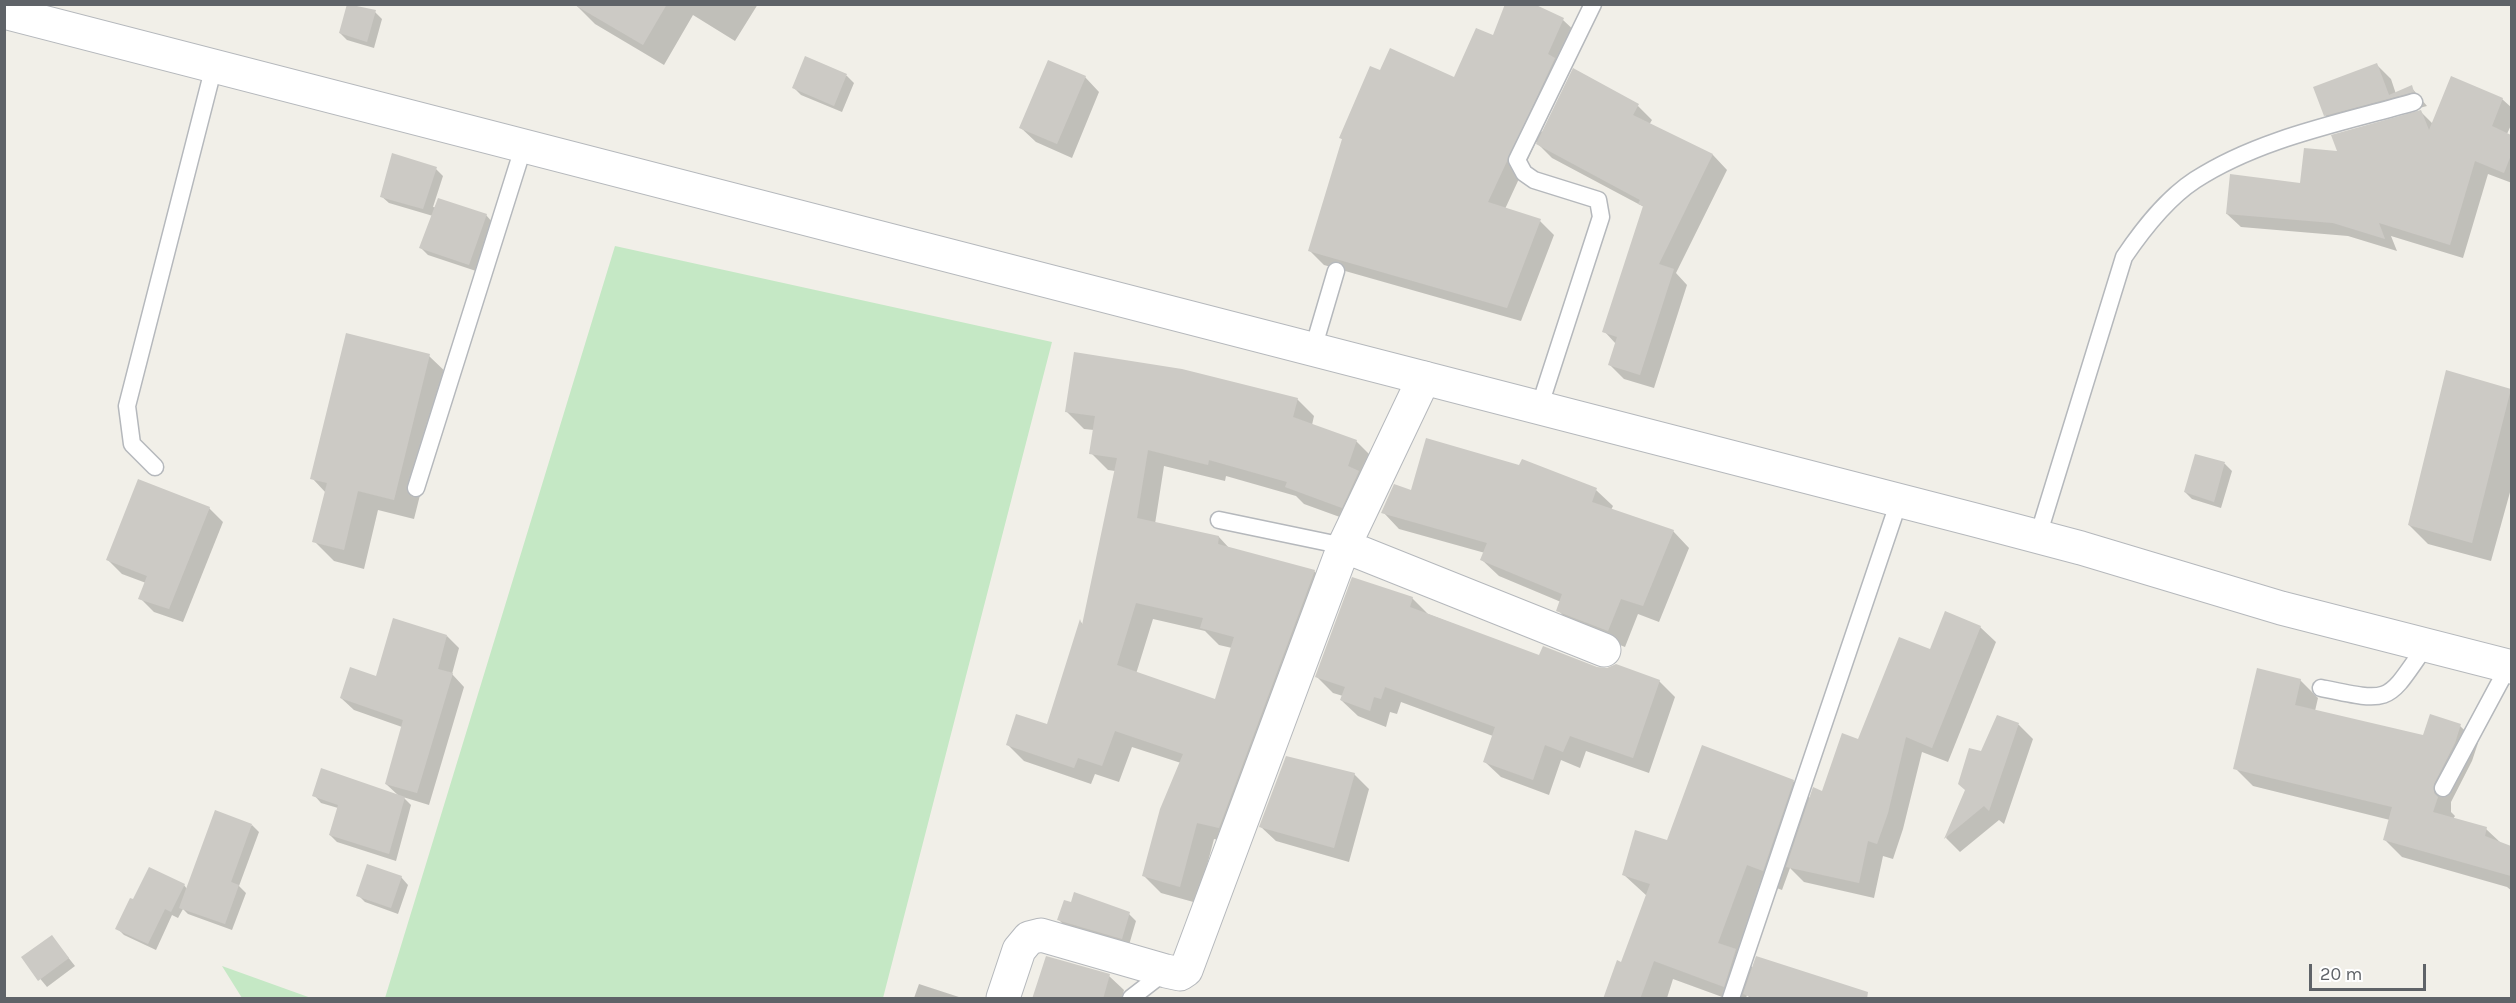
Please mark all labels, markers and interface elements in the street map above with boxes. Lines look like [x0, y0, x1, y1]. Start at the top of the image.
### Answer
scale bar [2312, 952, 2429, 990]
text: 20 m [2320, 963, 2362, 985]

